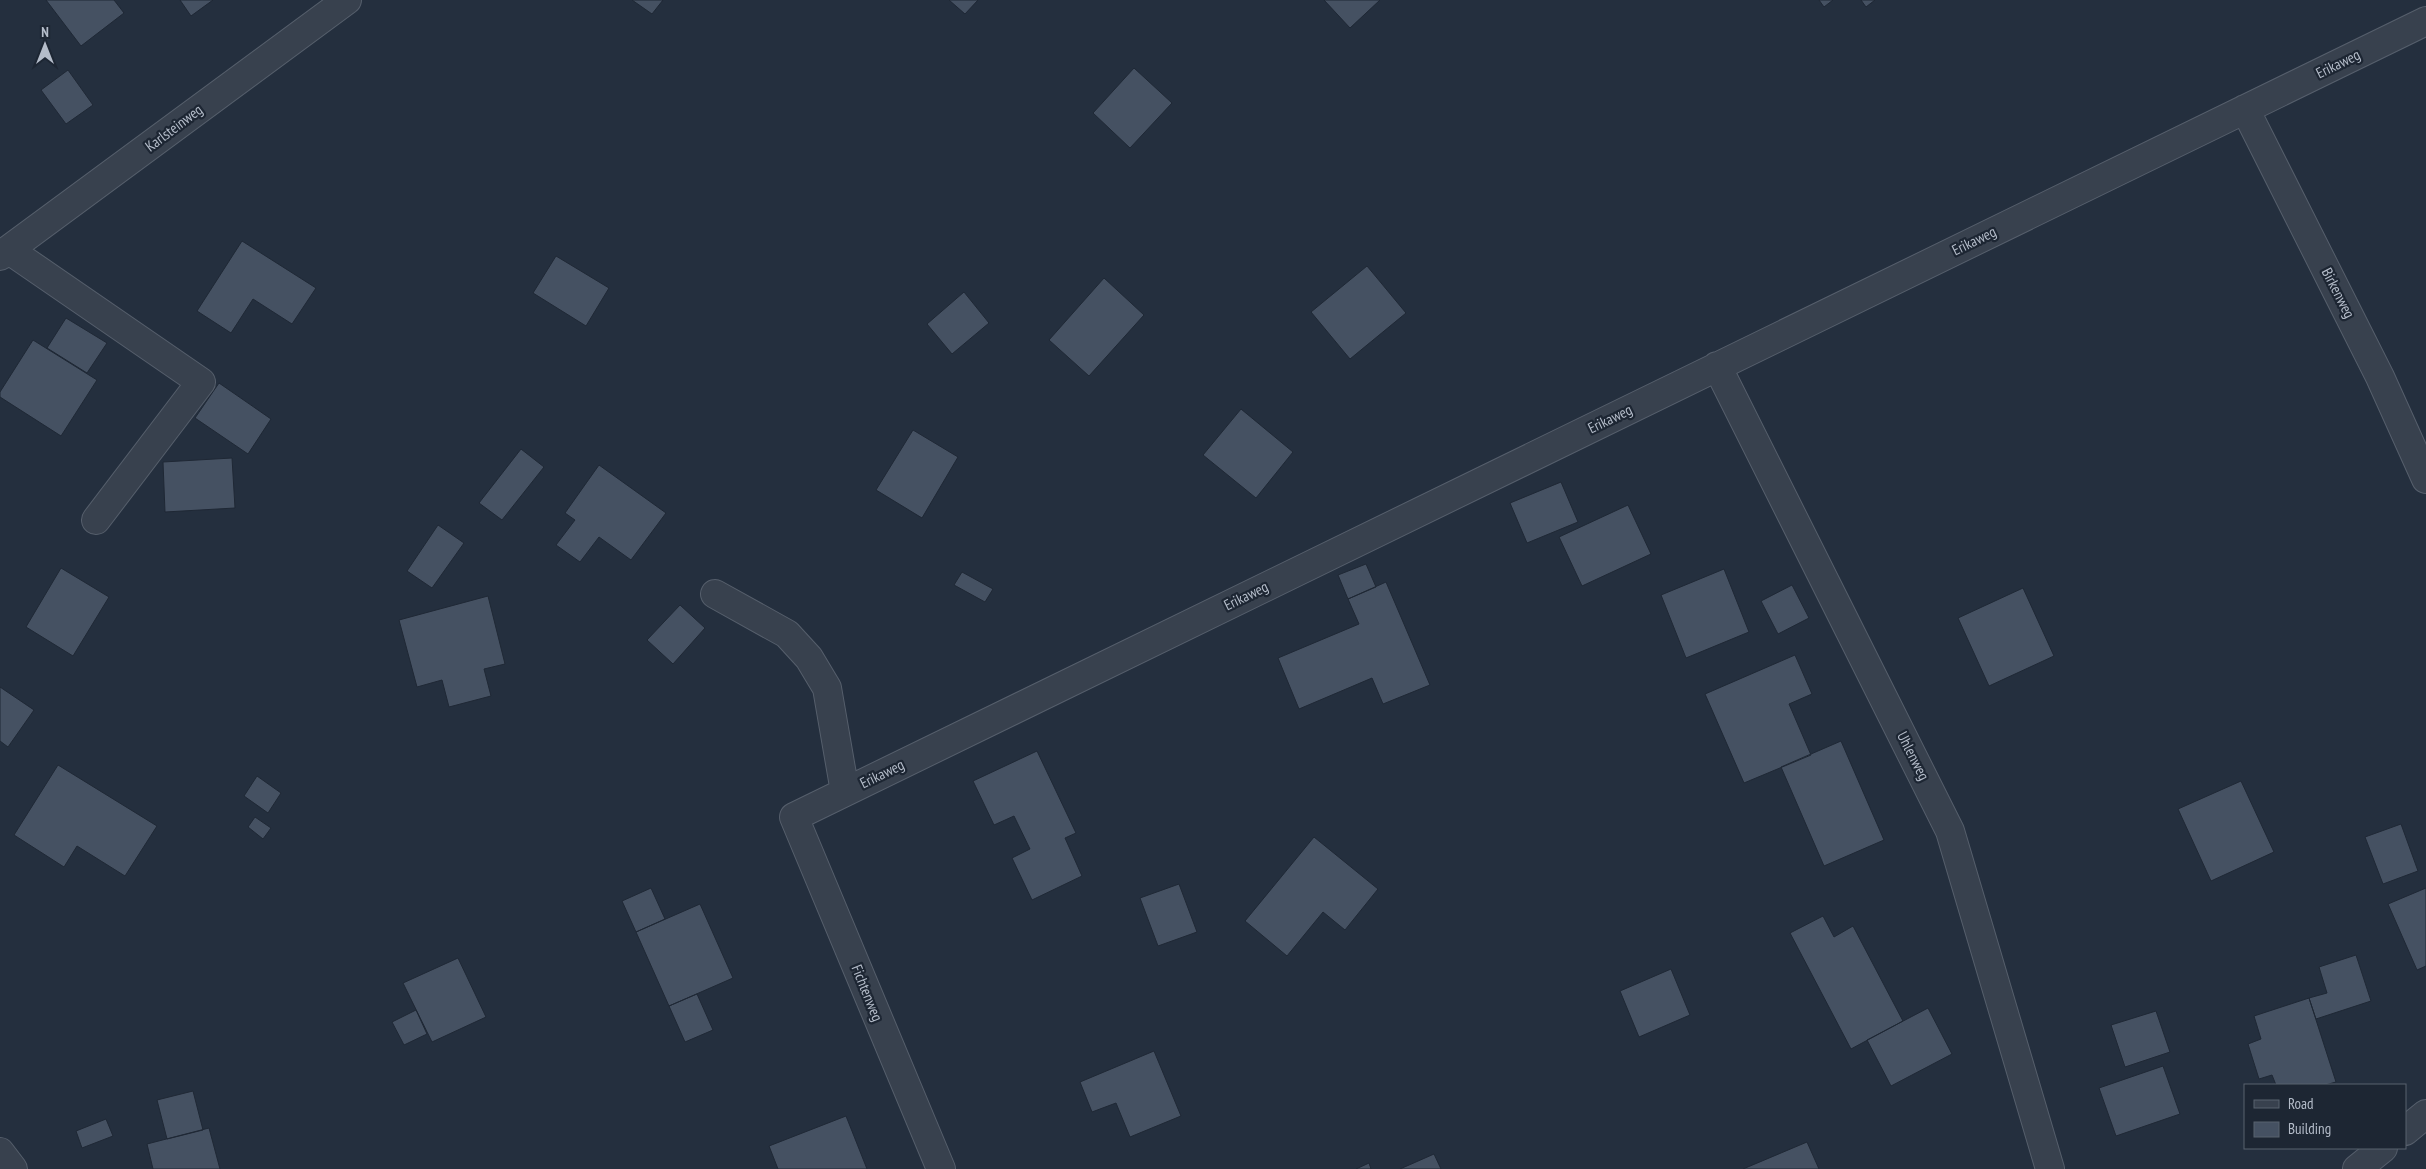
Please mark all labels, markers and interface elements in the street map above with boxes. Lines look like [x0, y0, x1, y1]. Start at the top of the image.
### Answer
north arrow [20, 20, 70, 70]
text: N [41, 23, 49, 41]
street label: Erikaweg [2313, 45, 2363, 82]
street label: Karlsteinweg [141, 100, 206, 155]
street label: Erikaweg [1949, 222, 1999, 259]
street label: Birkenweg [2318, 264, 2359, 321]
street label: Erikaweg [1585, 400, 1635, 437]
street label: Erikaweg [1221, 577, 1271, 614]
street label: Uhlenweg [1893, 728, 1934, 783]
street label: Erikaweg [857, 755, 907, 792]
street label: Fichtenweg [848, 962, 887, 1024]
legend [2244, 1084, 2406, 1149]
text: Road [2288, 1094, 2314, 1113]
text: Building [2288, 1119, 2331, 1138]

